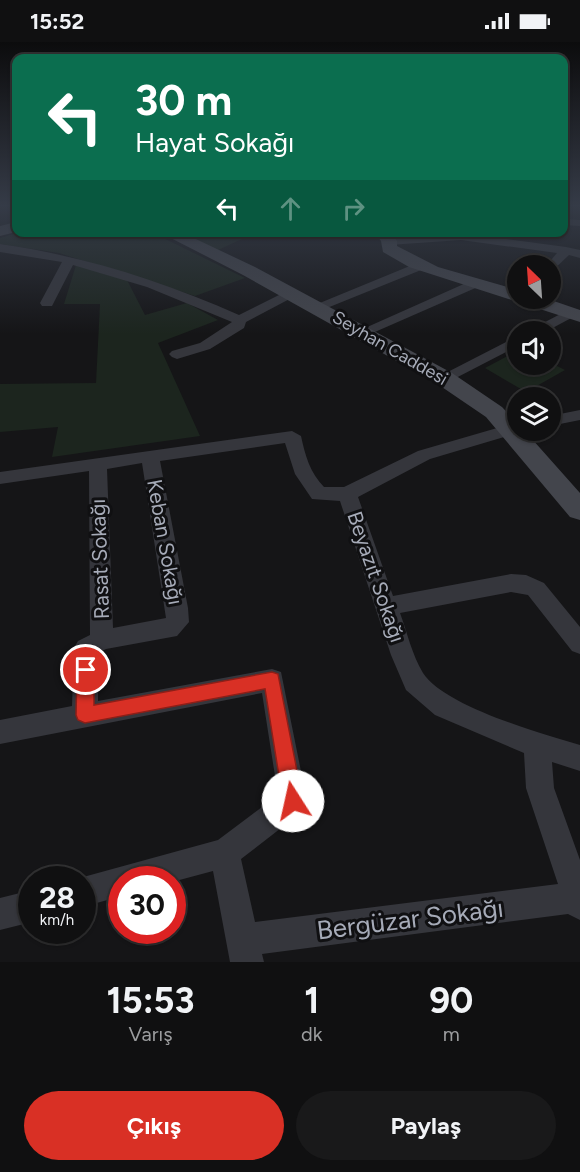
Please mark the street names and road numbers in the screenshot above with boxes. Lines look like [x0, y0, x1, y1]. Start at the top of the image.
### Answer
street label: Seyhan Caddesi [328, 306, 452, 390]
street label: Keban Sokağı [142, 477, 189, 607]
street label: Rasat Sokağı [85, 498, 114, 620]
street label: Beyazıt Sokağı [342, 508, 411, 646]
street label: Bergüzar Sokağı [315, 892, 505, 946]

